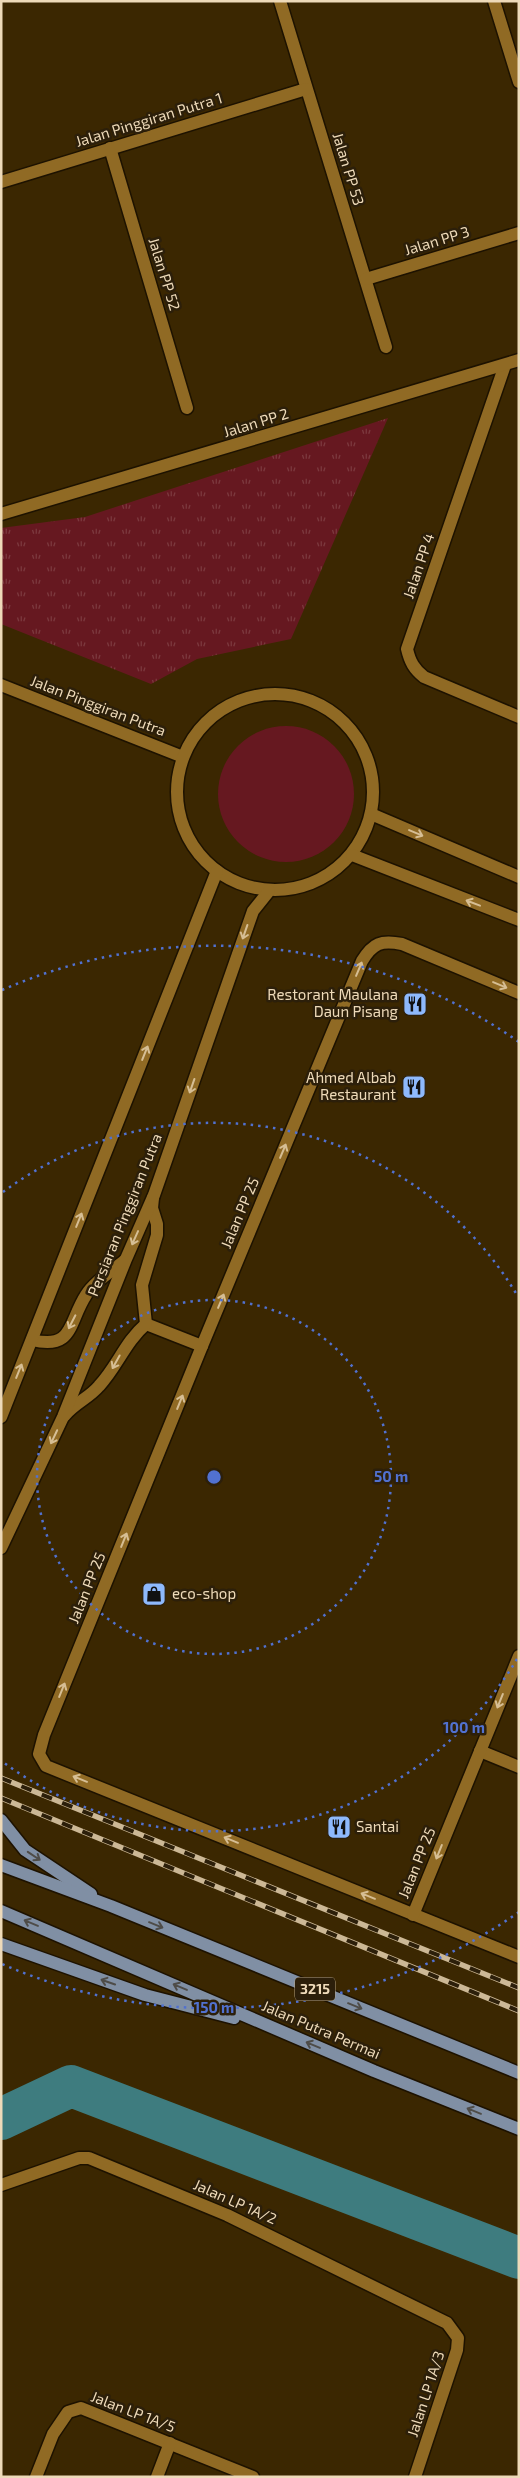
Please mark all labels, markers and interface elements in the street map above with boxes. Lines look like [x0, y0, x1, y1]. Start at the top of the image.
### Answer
street label: Jalan Pinggiran Putra 1 [73, 88, 224, 150]
street label: Jalan PP 53 [329, 130, 369, 207]
street label: Jalan PP 3 [402, 222, 471, 258]
street label: Jalan PP 52 [145, 235, 185, 312]
street label: Jalan PP 2 [221, 404, 291, 440]
street label: Jalan PP 4 [398, 531, 438, 601]
street label: Jalan Pinggiran Putra [28, 671, 169, 739]
one-way arrow [408, 829, 423, 838]
one-way arrow [466, 897, 481, 906]
one-way arrow [240, 924, 249, 940]
one-way arrow [355, 962, 365, 977]
one-way arrow [492, 981, 507, 991]
place label: Restorant Maulana Daun Pisang [267, 985, 399, 1020]
restaurant icon: Restorant Maulana Daun Pisang [402, 991, 428, 1017]
one-way arrow [141, 1046, 150, 1061]
place label: Ahmed Albab Restaurant [306, 1068, 396, 1103]
restaurant icon: Ahmed Albab Restaurant [401, 1074, 427, 1100]
one-way arrow [187, 1078, 196, 1093]
street label: Persiaran Pinggiran Putra [83, 1131, 165, 1299]
one-way arrow [279, 1144, 289, 1159]
street label: Jalan PP 25 [216, 1174, 262, 1251]
one-way arrow [75, 1213, 84, 1228]
one-way arrow [129, 1230, 139, 1245]
one-way arrow [216, 1294, 226, 1309]
one-way arrow [67, 1314, 77, 1329]
one-way arrow [110, 1354, 120, 1369]
one-way arrow [15, 1364, 24, 1379]
one-way arrow [176, 1394, 185, 1409]
one-way arrow [48, 1429, 58, 1444]
text: 50 m [374, 1467, 408, 1485]
centre of rings [205, 1468, 223, 1486]
one-way arrow [120, 1533, 129, 1548]
street label: Jalan PP 25 [64, 1549, 109, 1626]
shop icon: eco-shop [141, 1581, 167, 1607]
place label: eco-shop [172, 1584, 236, 1602]
one-way arrow [58, 1683, 68, 1698]
one-way arrow [495, 1694, 504, 1709]
text: 100 m [443, 1718, 485, 1736]
one-way arrow [73, 1774, 88, 1783]
restaurant icon: Santai [326, 1814, 352, 1840]
place label: Santai [356, 1817, 399, 1835]
street label: Jalan PP 25 [394, 1824, 439, 1901]
one-way arrow [224, 1835, 239, 1845]
one-way arrow [434, 1844, 443, 1859]
one-way arrow [27, 1850, 41, 1861]
one-way arrow [361, 1891, 376, 1901]
one-way arrow [24, 1918, 39, 1928]
one-way arrow [148, 1920, 163, 1930]
one-way arrow [101, 1977, 117, 1986]
road number: 3215 [295, 1978, 335, 2000]
one-way arrow [173, 1982, 188, 1992]
street label: Jalan Putra Permai [260, 1996, 383, 2062]
text: 150 m [194, 1998, 234, 2016]
one-way arrow [347, 2001, 362, 2011]
one-way arrow [306, 2039, 321, 2049]
one-way arrow [466, 2106, 482, 2115]
street label: Jalan LP 1A/2 [191, 2175, 280, 2227]
street label: Jalan LP 1A/3 [403, 2349, 447, 2439]
street label: Jalan LP 1A/5 [89, 2387, 178, 2435]

